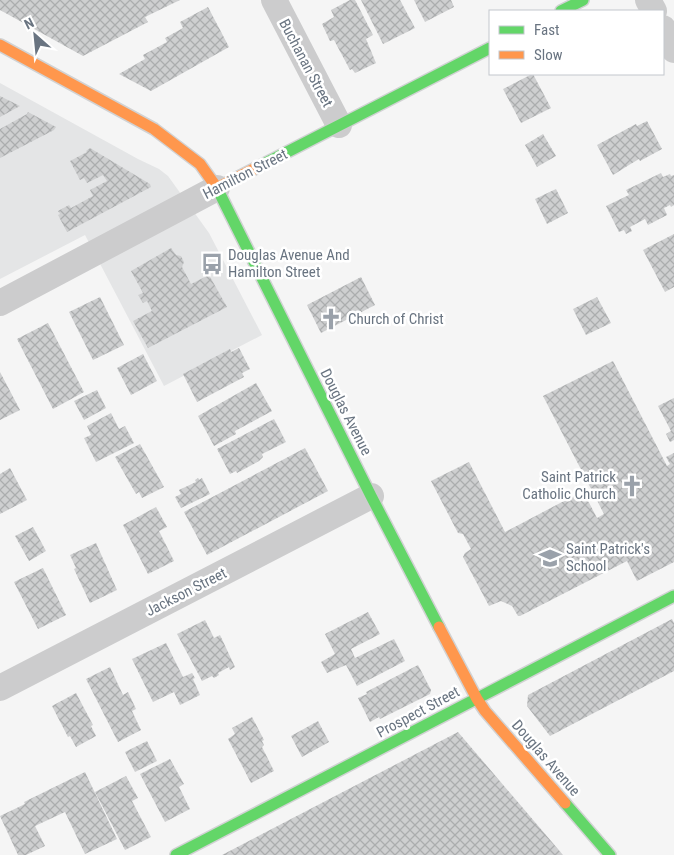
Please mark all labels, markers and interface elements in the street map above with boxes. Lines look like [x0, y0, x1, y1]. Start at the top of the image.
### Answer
north arrow [10, 10, 60, 60]
legend [489, 10, 664, 75]
text: N [22, 14, 37, 32]
street label: Buchanan Street [275, 16, 337, 110]
text: Fast [534, 21, 559, 39]
text: Slow [534, 46, 563, 64]
street label: Hamilton Street [200, 145, 290, 203]
place label: Douglas Avenue And Hamilton Street [228, 246, 350, 281]
bus stop icon: Douglas Avenue And Hamilton Street [199, 251, 225, 277]
church icon: Church of Christ [318, 306, 344, 332]
place label: Church of Christ [348, 310, 444, 328]
street label: Douglas Avenue [316, 366, 376, 458]
place label: Saint Patrick Catholic Church [522, 468, 616, 503]
church icon: Saint Patrick Catholic Church [619, 473, 645, 499]
place label: Saint Patrick's School [566, 540, 650, 575]
school or university icon: Saint Patrick's School [537, 545, 563, 571]
street label: Jackson Street [143, 564, 229, 620]
street label: Prospect Street [373, 683, 463, 741]
street label: Douglas Avenue [508, 716, 584, 800]

